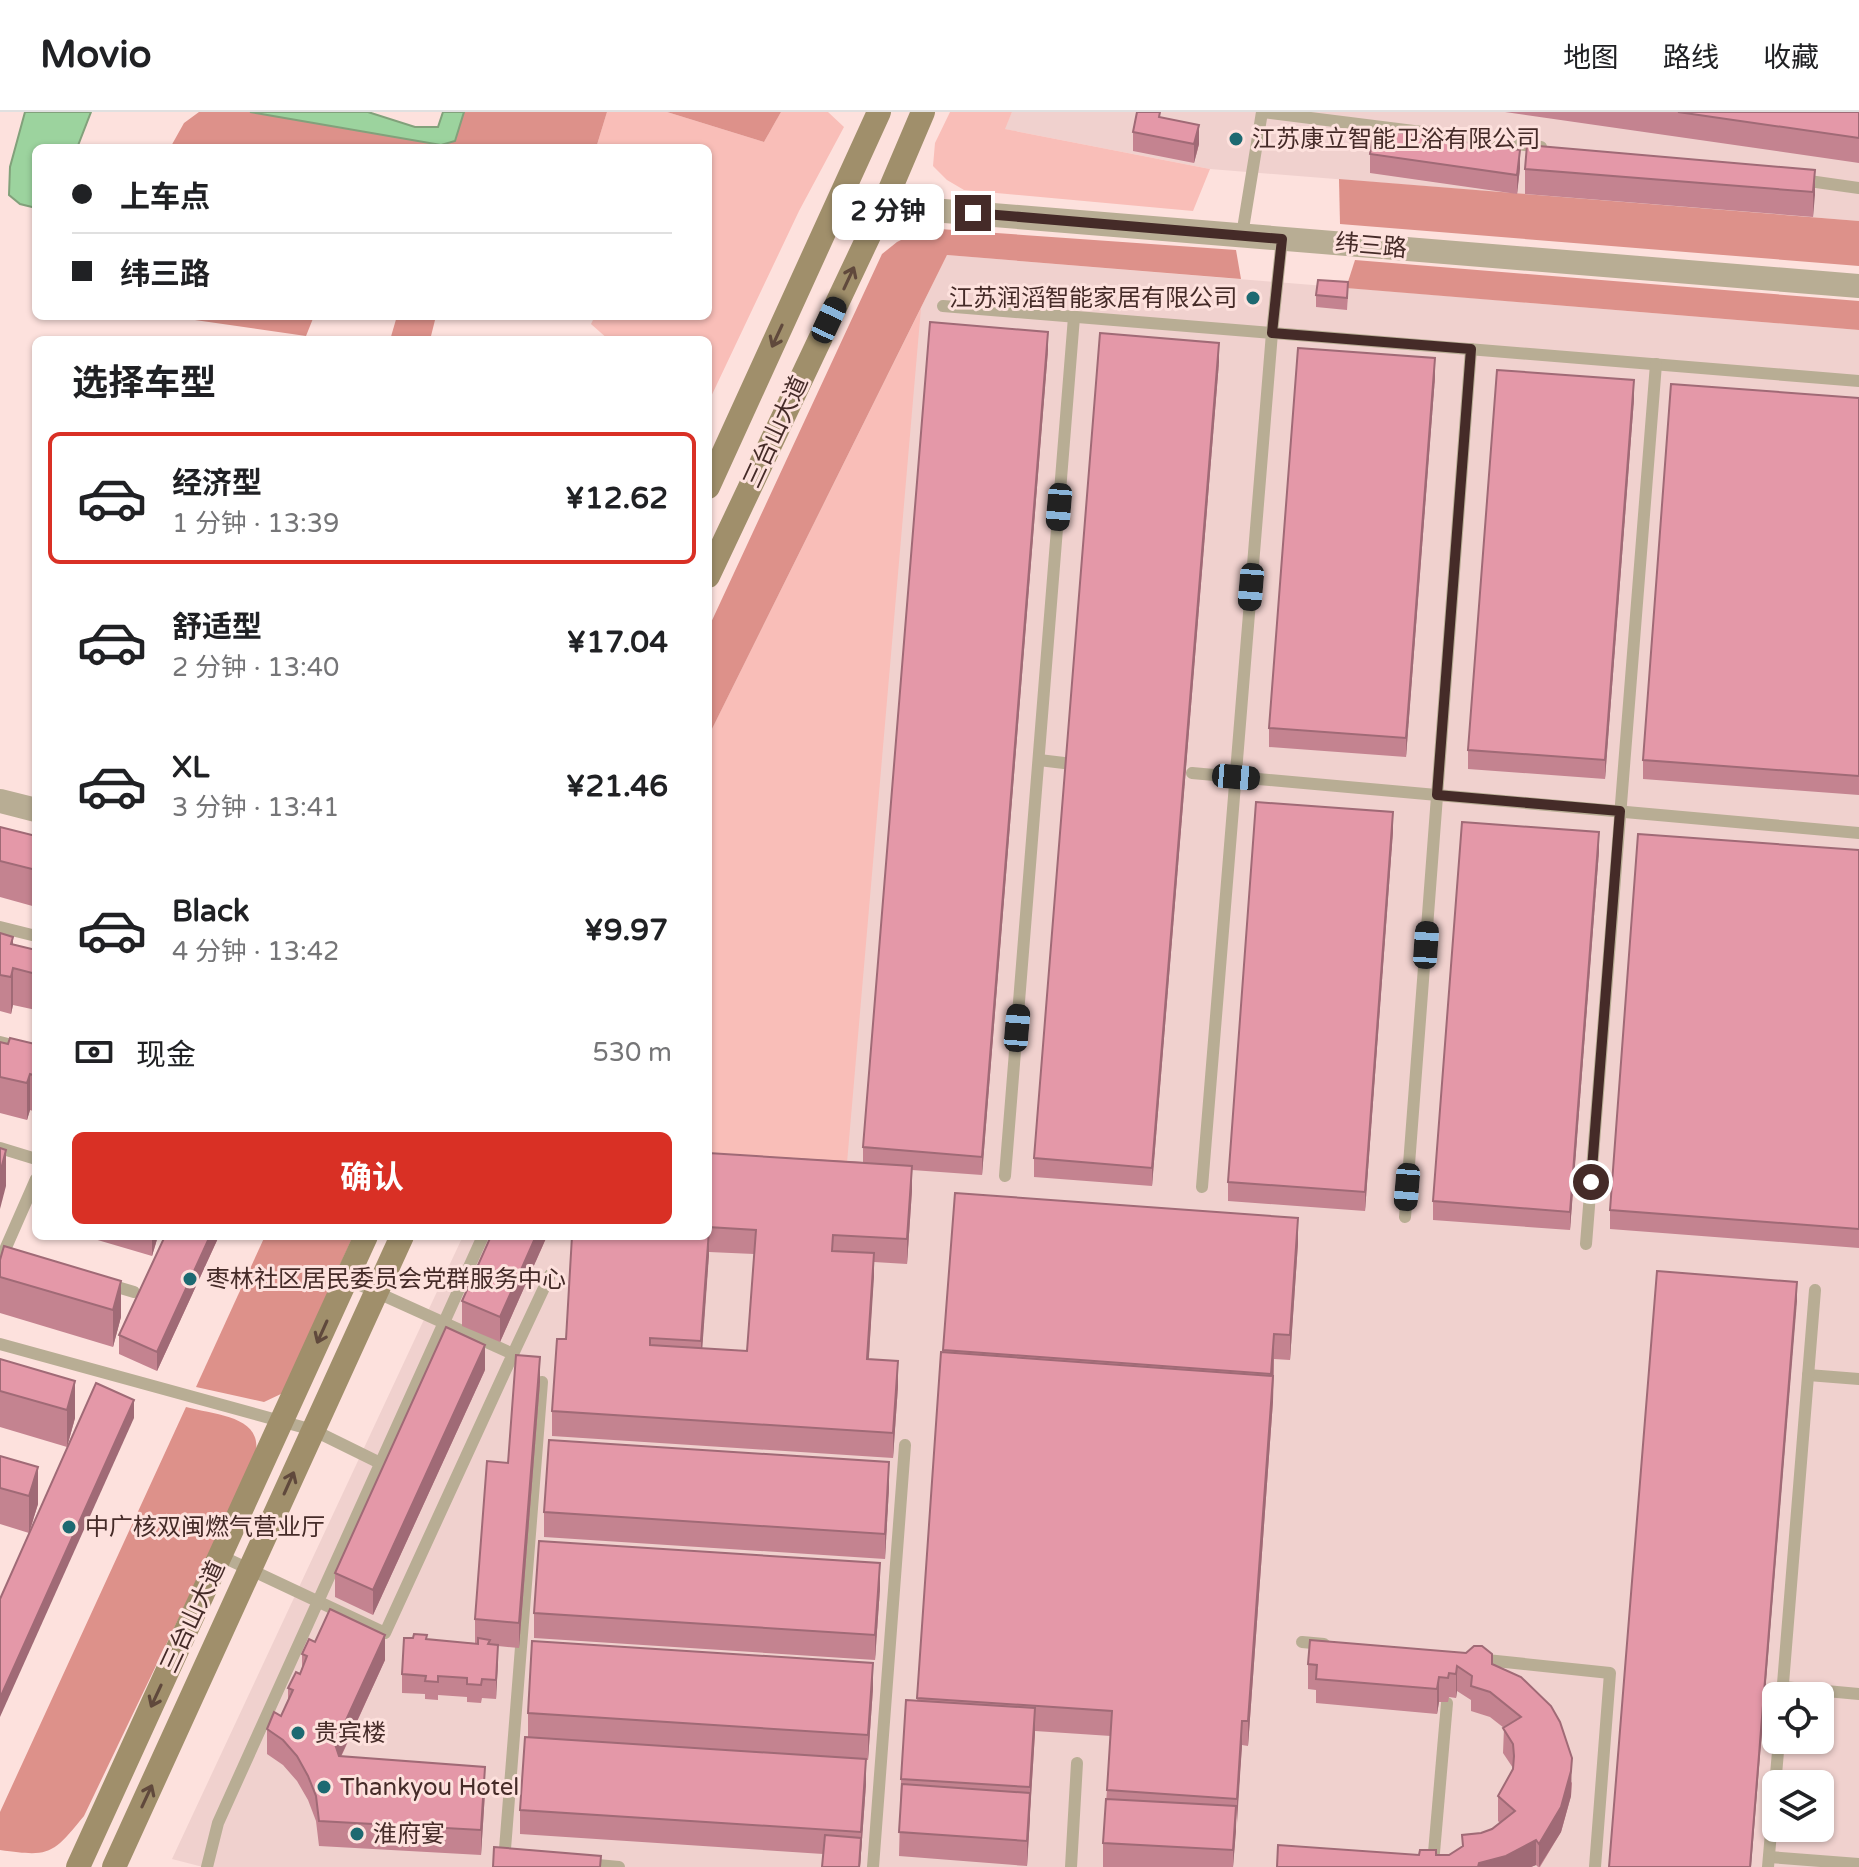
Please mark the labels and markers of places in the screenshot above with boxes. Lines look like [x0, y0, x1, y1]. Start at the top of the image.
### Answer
place label: 江苏康立智能卫浴有限公司 [1252, 125, 1540, 154]
marker: 江苏康立智能卫浴有限公司 [1227, 130, 1245, 148]
place label: 江苏润滔智能家居有限公司 [949, 284, 1237, 313]
marker: 江苏润滔智能家居有限公司 [1244, 289, 1262, 307]
place label: 枣林社区居民委员会党群服务中心 [206, 1265, 566, 1294]
marker: 枣林社区居民委员会党群服务中心 [181, 1270, 199, 1288]
place label: 中广核双闽燃气营业厅 [85, 1513, 325, 1542]
marker: 中广核双闽燃气营业厅 [60, 1518, 78, 1536]
place label: 贵宾楼 [314, 1719, 386, 1748]
marker: 贵宾楼 [289, 1724, 307, 1742]
place label: Thankyou Hotel [340, 1773, 519, 1802]
marker: Thankyou Hotel [315, 1778, 333, 1796]
place label: 淮府宴 [373, 1820, 445, 1849]
marker: 淮府宴 [348, 1825, 366, 1843]

